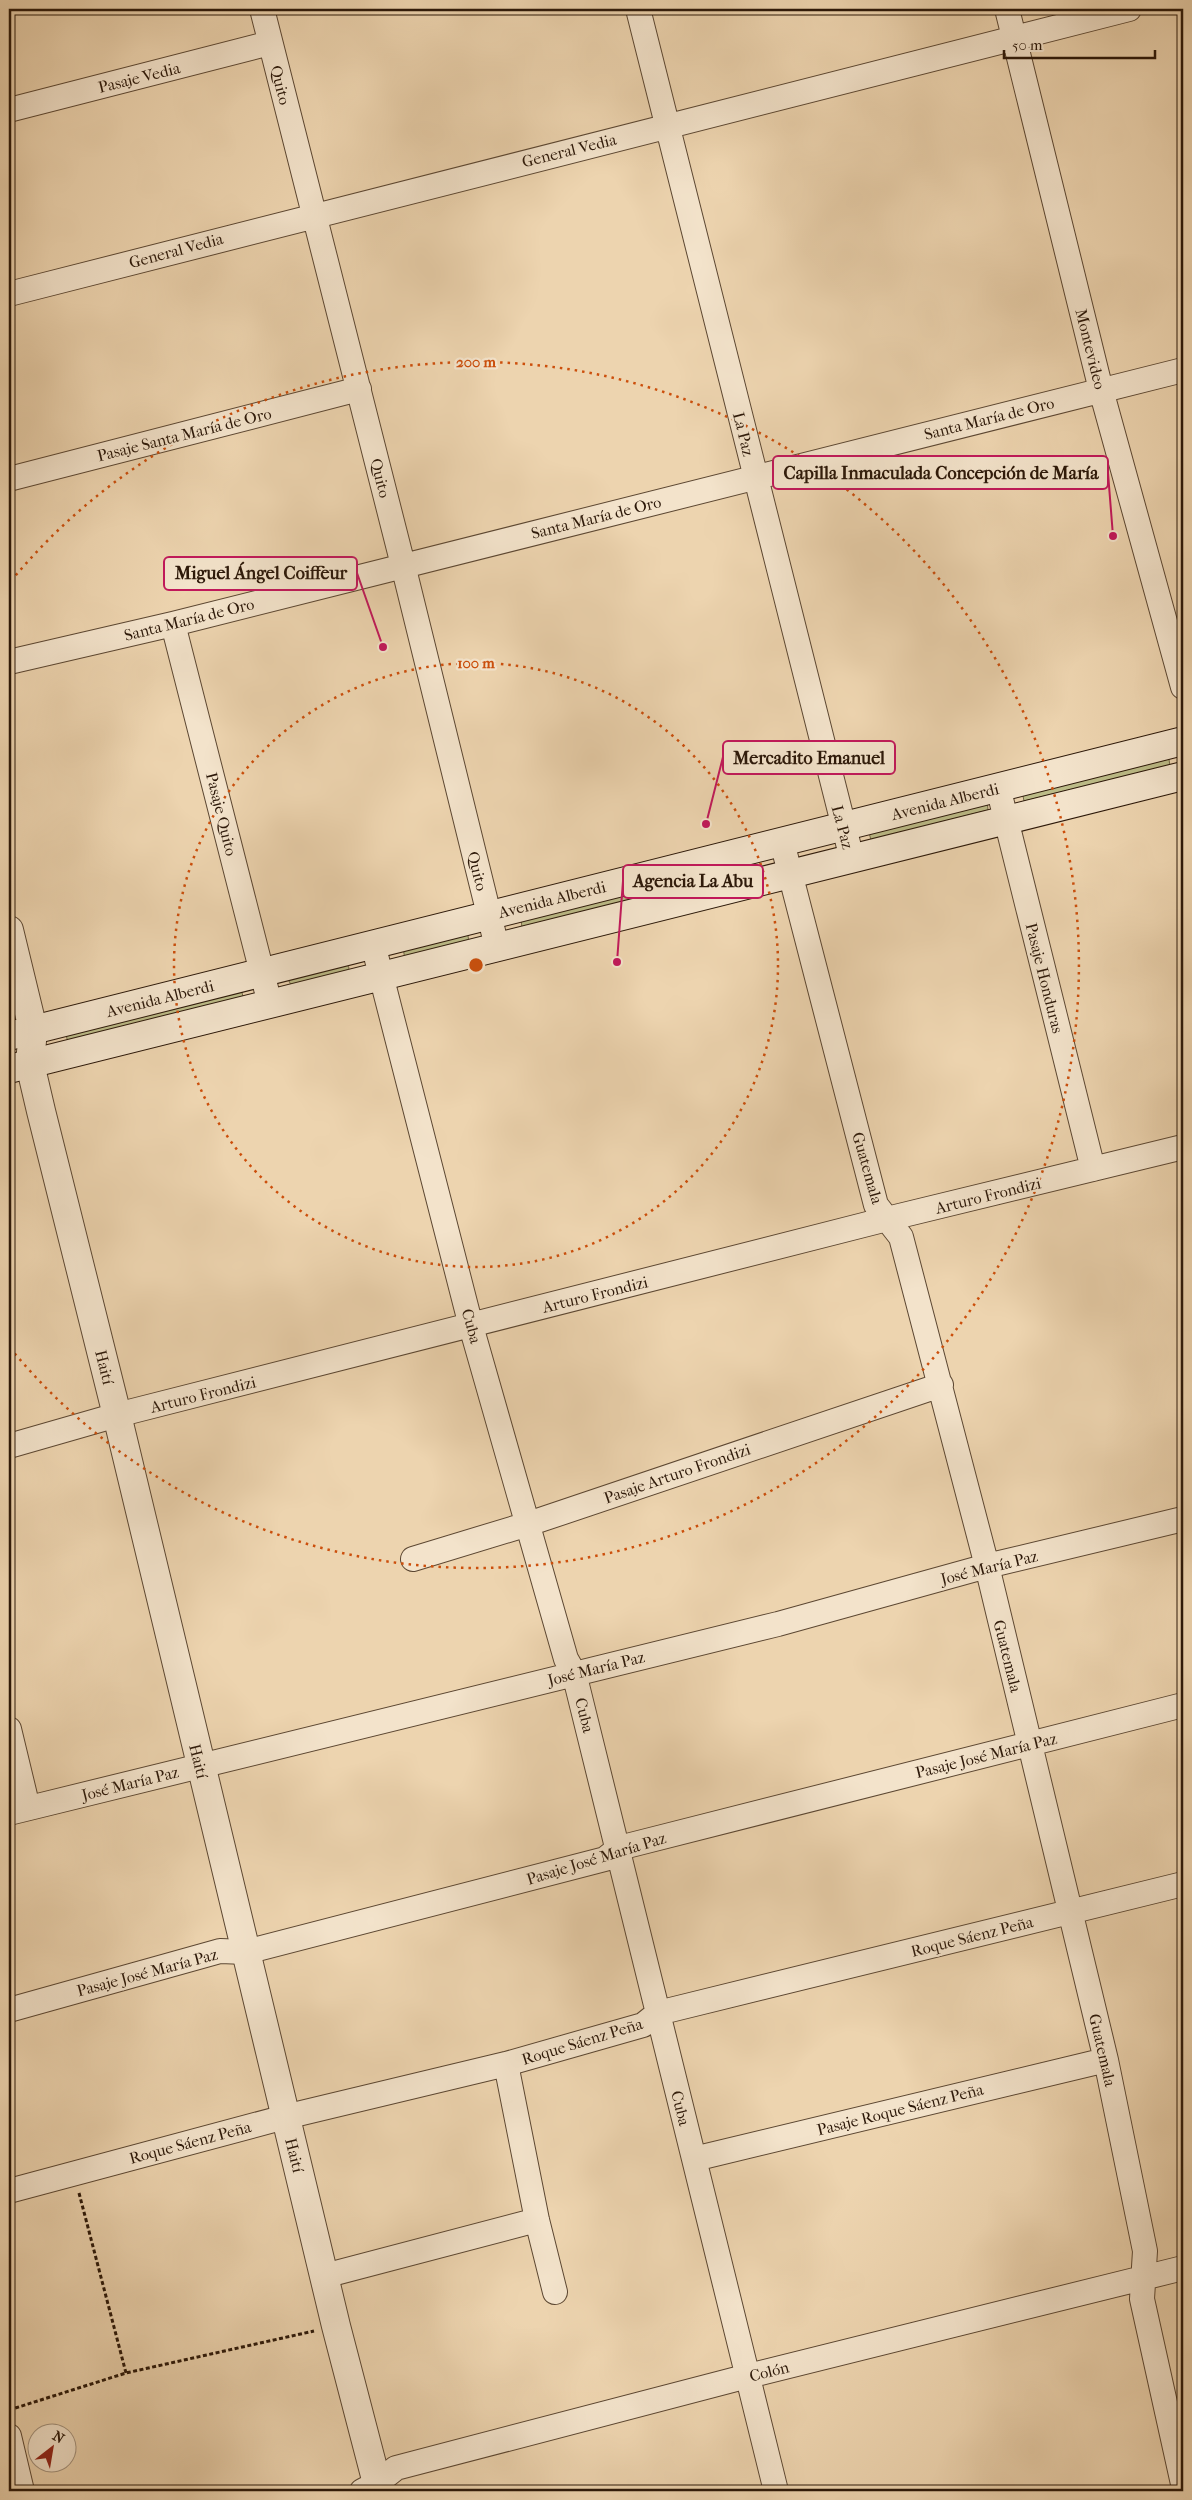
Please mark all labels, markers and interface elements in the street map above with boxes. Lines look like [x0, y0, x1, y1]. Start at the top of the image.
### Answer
scale bar [1004, 28, 1156, 60]
text: 50 m [1012, 36, 1043, 54]
street label: Pasaje Vedia [96, 58, 183, 97]
street label: Quito [266, 63, 295, 107]
street label: General Vedia [520, 129, 619, 171]
street label: General Vedia [127, 229, 226, 272]
street label: Montevideo [1071, 307, 1110, 391]
text: 200 m [456, 353, 496, 371]
street label: Santa María de Oro [922, 393, 1056, 444]
street label: Pasaje Santa María de Oro [95, 404, 273, 465]
street label: La Paz [729, 410, 758, 458]
street label: Quito [366, 456, 395, 500]
callout: Capilla Inmaculada Concepción de María [773, 456, 1108, 489]
text: Capilla Inmaculada Concepción de María [784, 463, 1099, 484]
street label: Santa María de Oro [529, 492, 663, 543]
callout: Miguel Ángel Coiffeur [164, 557, 357, 590]
text: Miguel Ángel Coiffeur [174, 561, 348, 584]
street label: Santa María de Oro [122, 594, 256, 645]
text: 100 m [457, 654, 495, 672]
callout: Mercadito Emanuel [723, 741, 895, 774]
text: Mercadito Emanuel [732, 748, 886, 769]
street label: Pasaje Quito [202, 770, 241, 858]
street label: Avenida Alberdi [888, 779, 1001, 824]
street label: La Paz [828, 803, 857, 851]
street label: Quito [463, 849, 492, 893]
callout: Agencia La Abu [623, 865, 763, 898]
text: Agencia La Abu [632, 871, 754, 892]
street label: Avenida Alberdi [495, 877, 608, 922]
street label: Pasaje Honduras [1022, 921, 1067, 1035]
centre of rings [467, 956, 485, 974]
street label: Avenida Alberdi [103, 976, 216, 1021]
street label: Guatemala [848, 1130, 887, 1207]
street label: Arturo Frondizi [932, 1173, 1043, 1218]
street label: Arturo Frondizi [539, 1272, 650, 1317]
street label: Cuba [458, 1307, 485, 1346]
street label: Haití [91, 1348, 118, 1387]
street label: Arturo Frondizi [147, 1372, 258, 1417]
street label: Pasaje Arturo Frondizi [601, 1439, 753, 1507]
street label: José María Paz [937, 1546, 1040, 1589]
street label: Guatemala [989, 1618, 1026, 1695]
street label: José María Paz [544, 1647, 647, 1690]
street label: Cuba [571, 1696, 598, 1735]
street label: Pasaje José María Paz [913, 1729, 1059, 1782]
street label: Haití [185, 1742, 212, 1781]
street label: José María Paz [78, 1762, 181, 1805]
street label: Pasaje José María Paz [524, 1828, 668, 1889]
street label: Roque Sáenz Peña [909, 1912, 1036, 1961]
street label: Pasaje José María Paz [75, 1945, 220, 2000]
street label: Guatemala [1085, 2012, 1120, 2089]
street label: Roque Sáenz Peña [519, 2014, 645, 2069]
street label: Pasaje Roque Sáenz Peña [815, 2079, 986, 2139]
street label: Cuba [667, 2089, 694, 2128]
street label: Roque Sáenz Peña [127, 2117, 254, 2168]
street label: Haití [281, 2136, 308, 2175]
street label: Colón [747, 2357, 792, 2386]
north arrow [28, 2422, 78, 2472]
text: N [50, 2427, 68, 2448]

